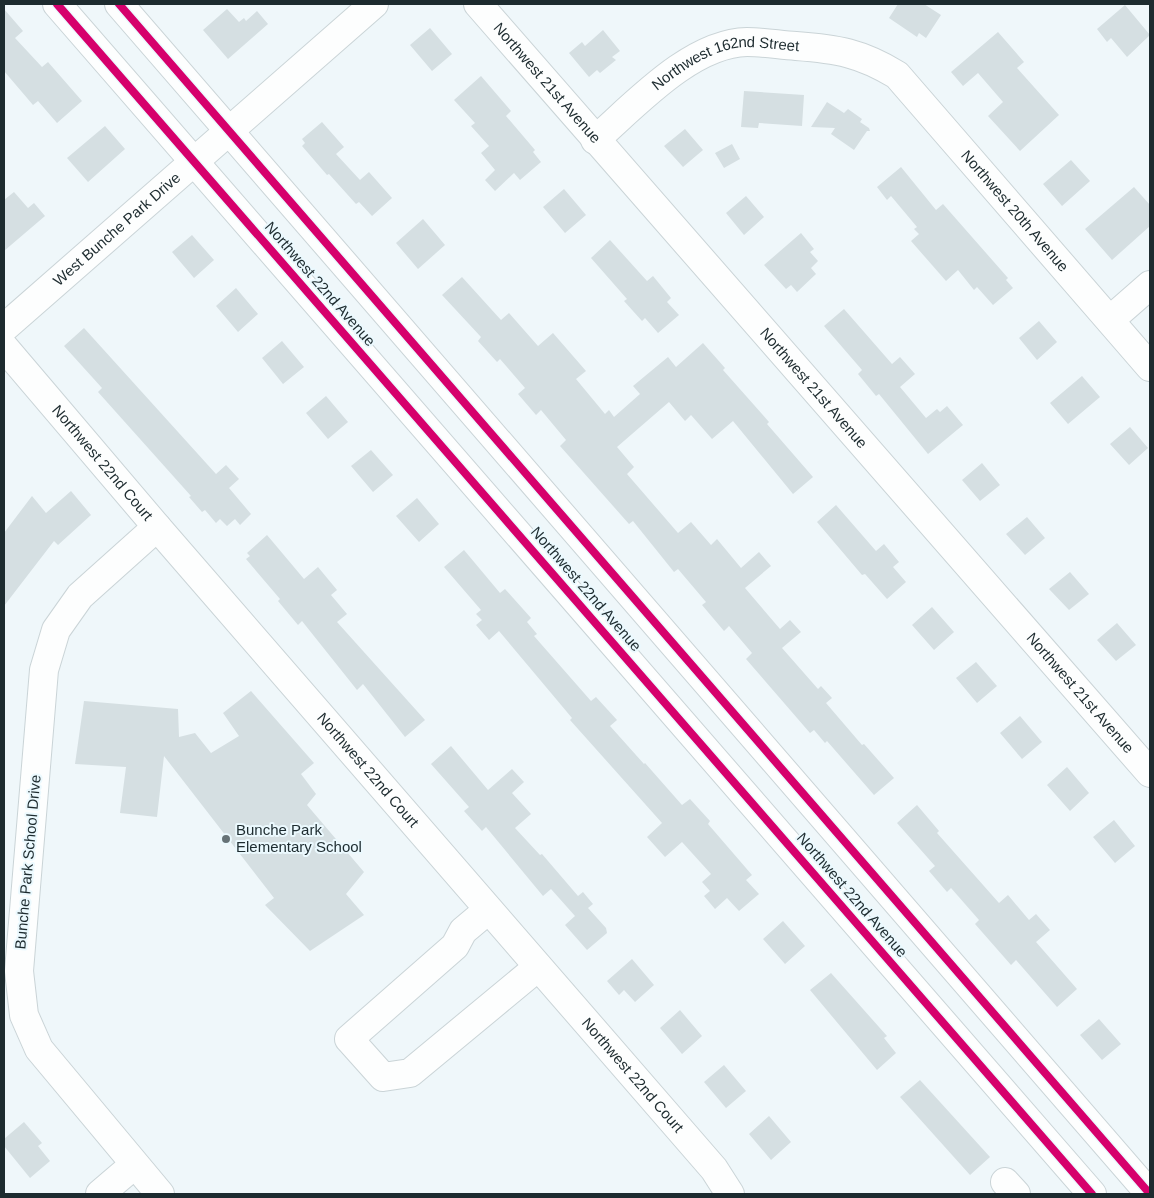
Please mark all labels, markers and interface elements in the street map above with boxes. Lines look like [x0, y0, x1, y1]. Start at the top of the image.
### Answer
street label: Northwest 21st Avenue [490, 19, 605, 146]
street label: Northwest 162nd Street [648, 33, 801, 93]
street label: Northwest 20th Avenue [958, 147, 1072, 275]
street label: West Bunche Park Drive [50, 169, 184, 289]
street label: Northwest 22nd Avenue [262, 218, 379, 349]
street label: Northwest 21st Avenue [757, 324, 871, 451]
street label: Northwest 22nd Court [49, 401, 157, 524]
street label: Northwest 22nd Avenue [528, 523, 645, 654]
street label: Northwest 21st Avenue [1023, 629, 1138, 756]
street label: Northwest 22nd Court [314, 709, 423, 831]
street label: Bunche Park School Drive [11, 774, 44, 950]
place label: Bunche Park Elementary School [236, 821, 362, 855]
street label: Northwest 22nd Avenue [794, 829, 911, 960]
marker: Bunche Park Elementary School [220, 833, 232, 845]
street label: Northwest 22nd Court [579, 1014, 688, 1136]

